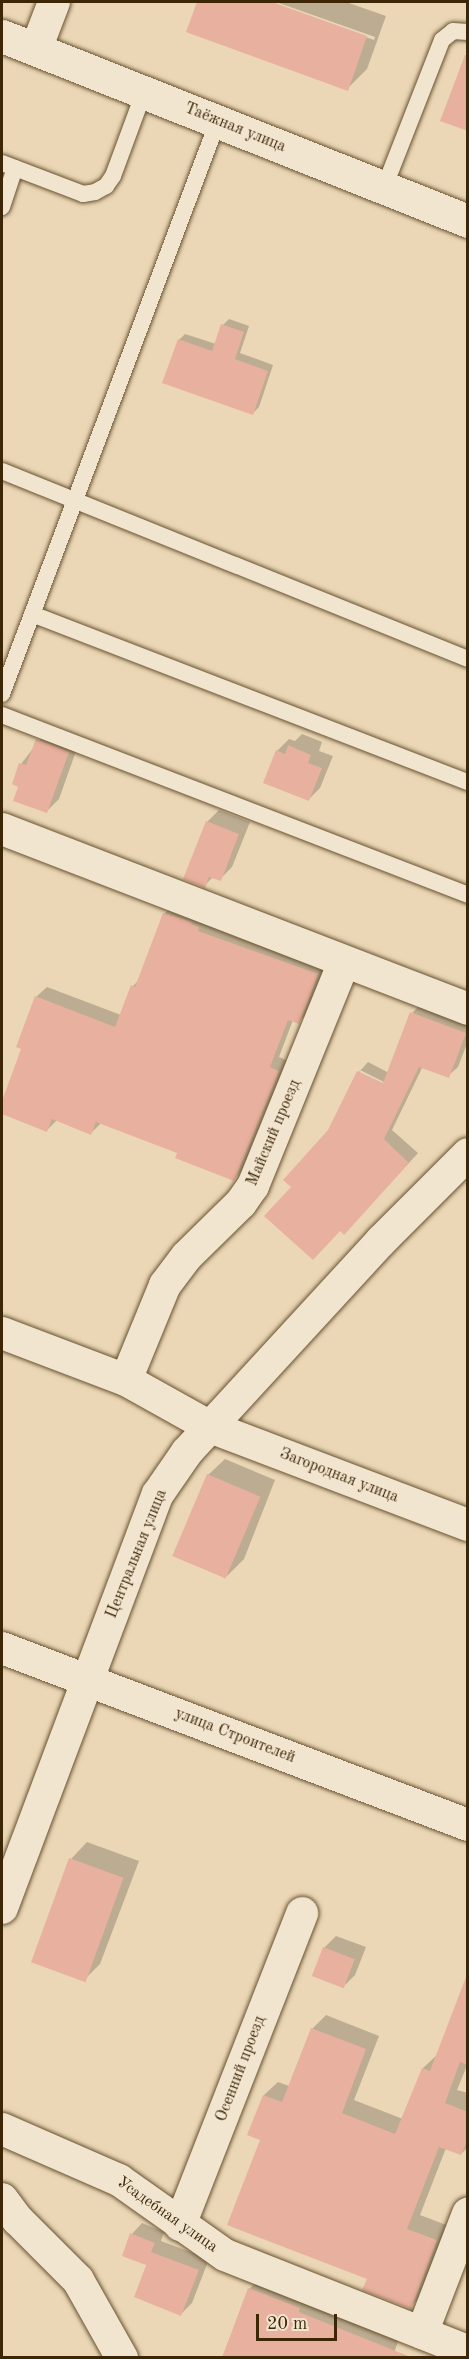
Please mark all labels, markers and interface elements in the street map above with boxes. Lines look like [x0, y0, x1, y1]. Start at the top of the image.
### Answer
street label: Таёжная улица [181, 99, 289, 157]
street label: Майский проезд [243, 1077, 305, 1189]
street label: Загородная улица [277, 1444, 401, 1508]
street label: Центральная улица [102, 1487, 172, 1621]
street label: улица Строителей [172, 1704, 298, 1768]
street label: Осенний проезд [212, 2013, 270, 2125]
street label: Усадебная улица [113, 2173, 221, 2257]
scale bar [259, 2302, 340, 2340]
text: 20 m [267, 2315, 307, 2333]

